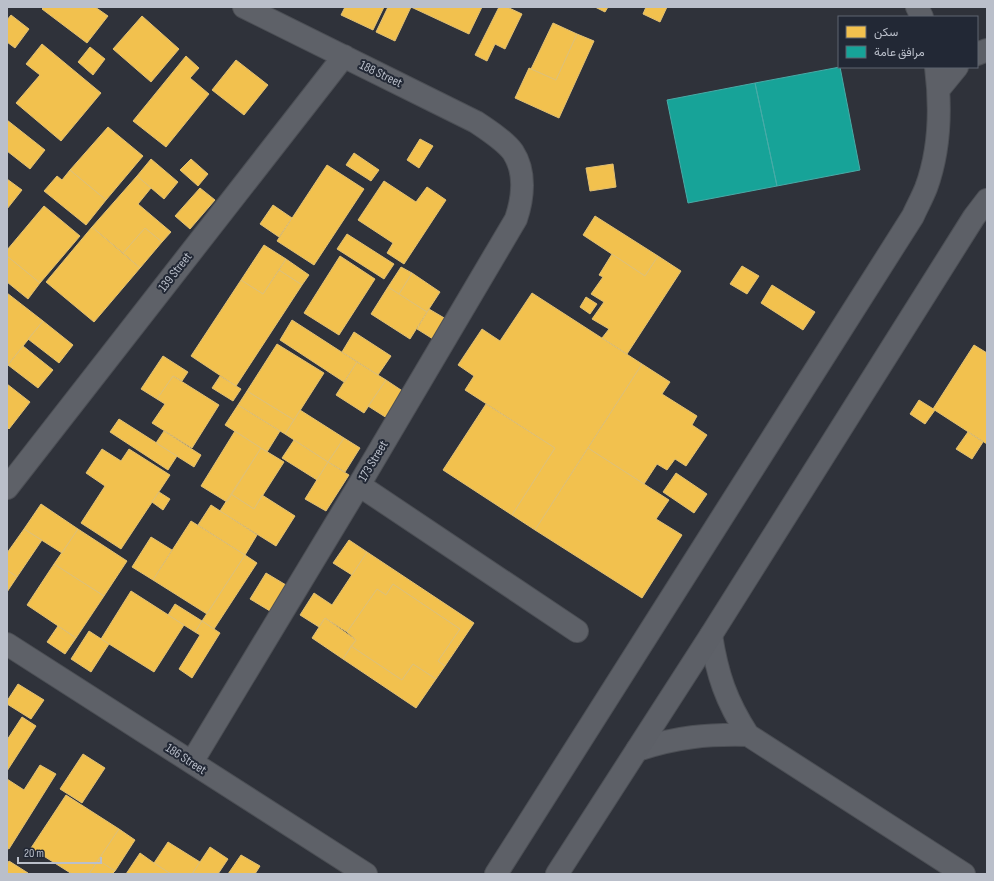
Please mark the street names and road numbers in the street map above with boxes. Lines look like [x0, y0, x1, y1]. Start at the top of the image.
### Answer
street label: 188 Street [357, 57, 405, 91]
street label: 139 Street [155, 249, 195, 295]
street label: 173 Street [355, 438, 391, 484]
street label: 186 Street [163, 740, 209, 778]

